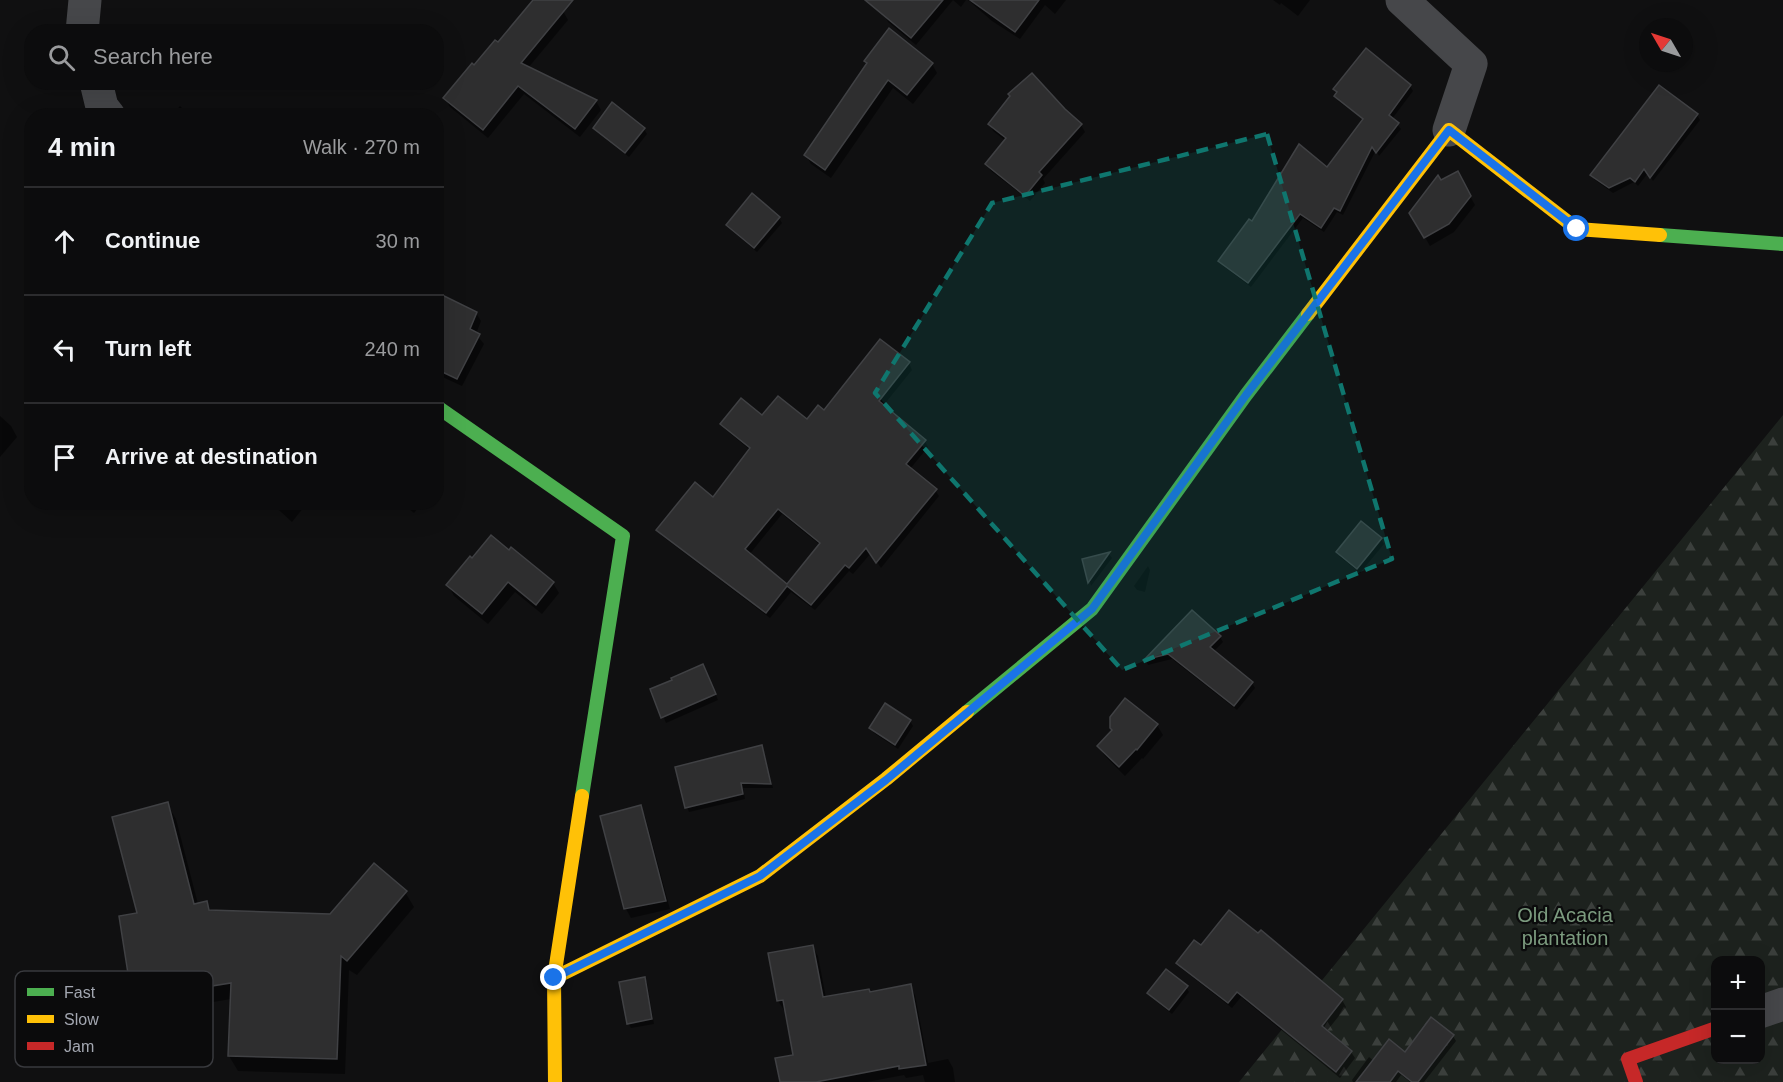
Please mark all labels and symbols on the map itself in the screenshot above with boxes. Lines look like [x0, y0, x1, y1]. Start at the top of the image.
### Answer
north arrow [1639, 18, 1693, 72]
route start [1563, 215, 1589, 241]
park label: Old Acacia plantation [1517, 904, 1614, 949]
route end [540, 964, 566, 990]
legend [15, 971, 213, 1067]
text: Fast [64, 984, 96, 1001]
text: Slow [64, 1011, 99, 1028]
text: Jam [64, 1038, 94, 1055]

